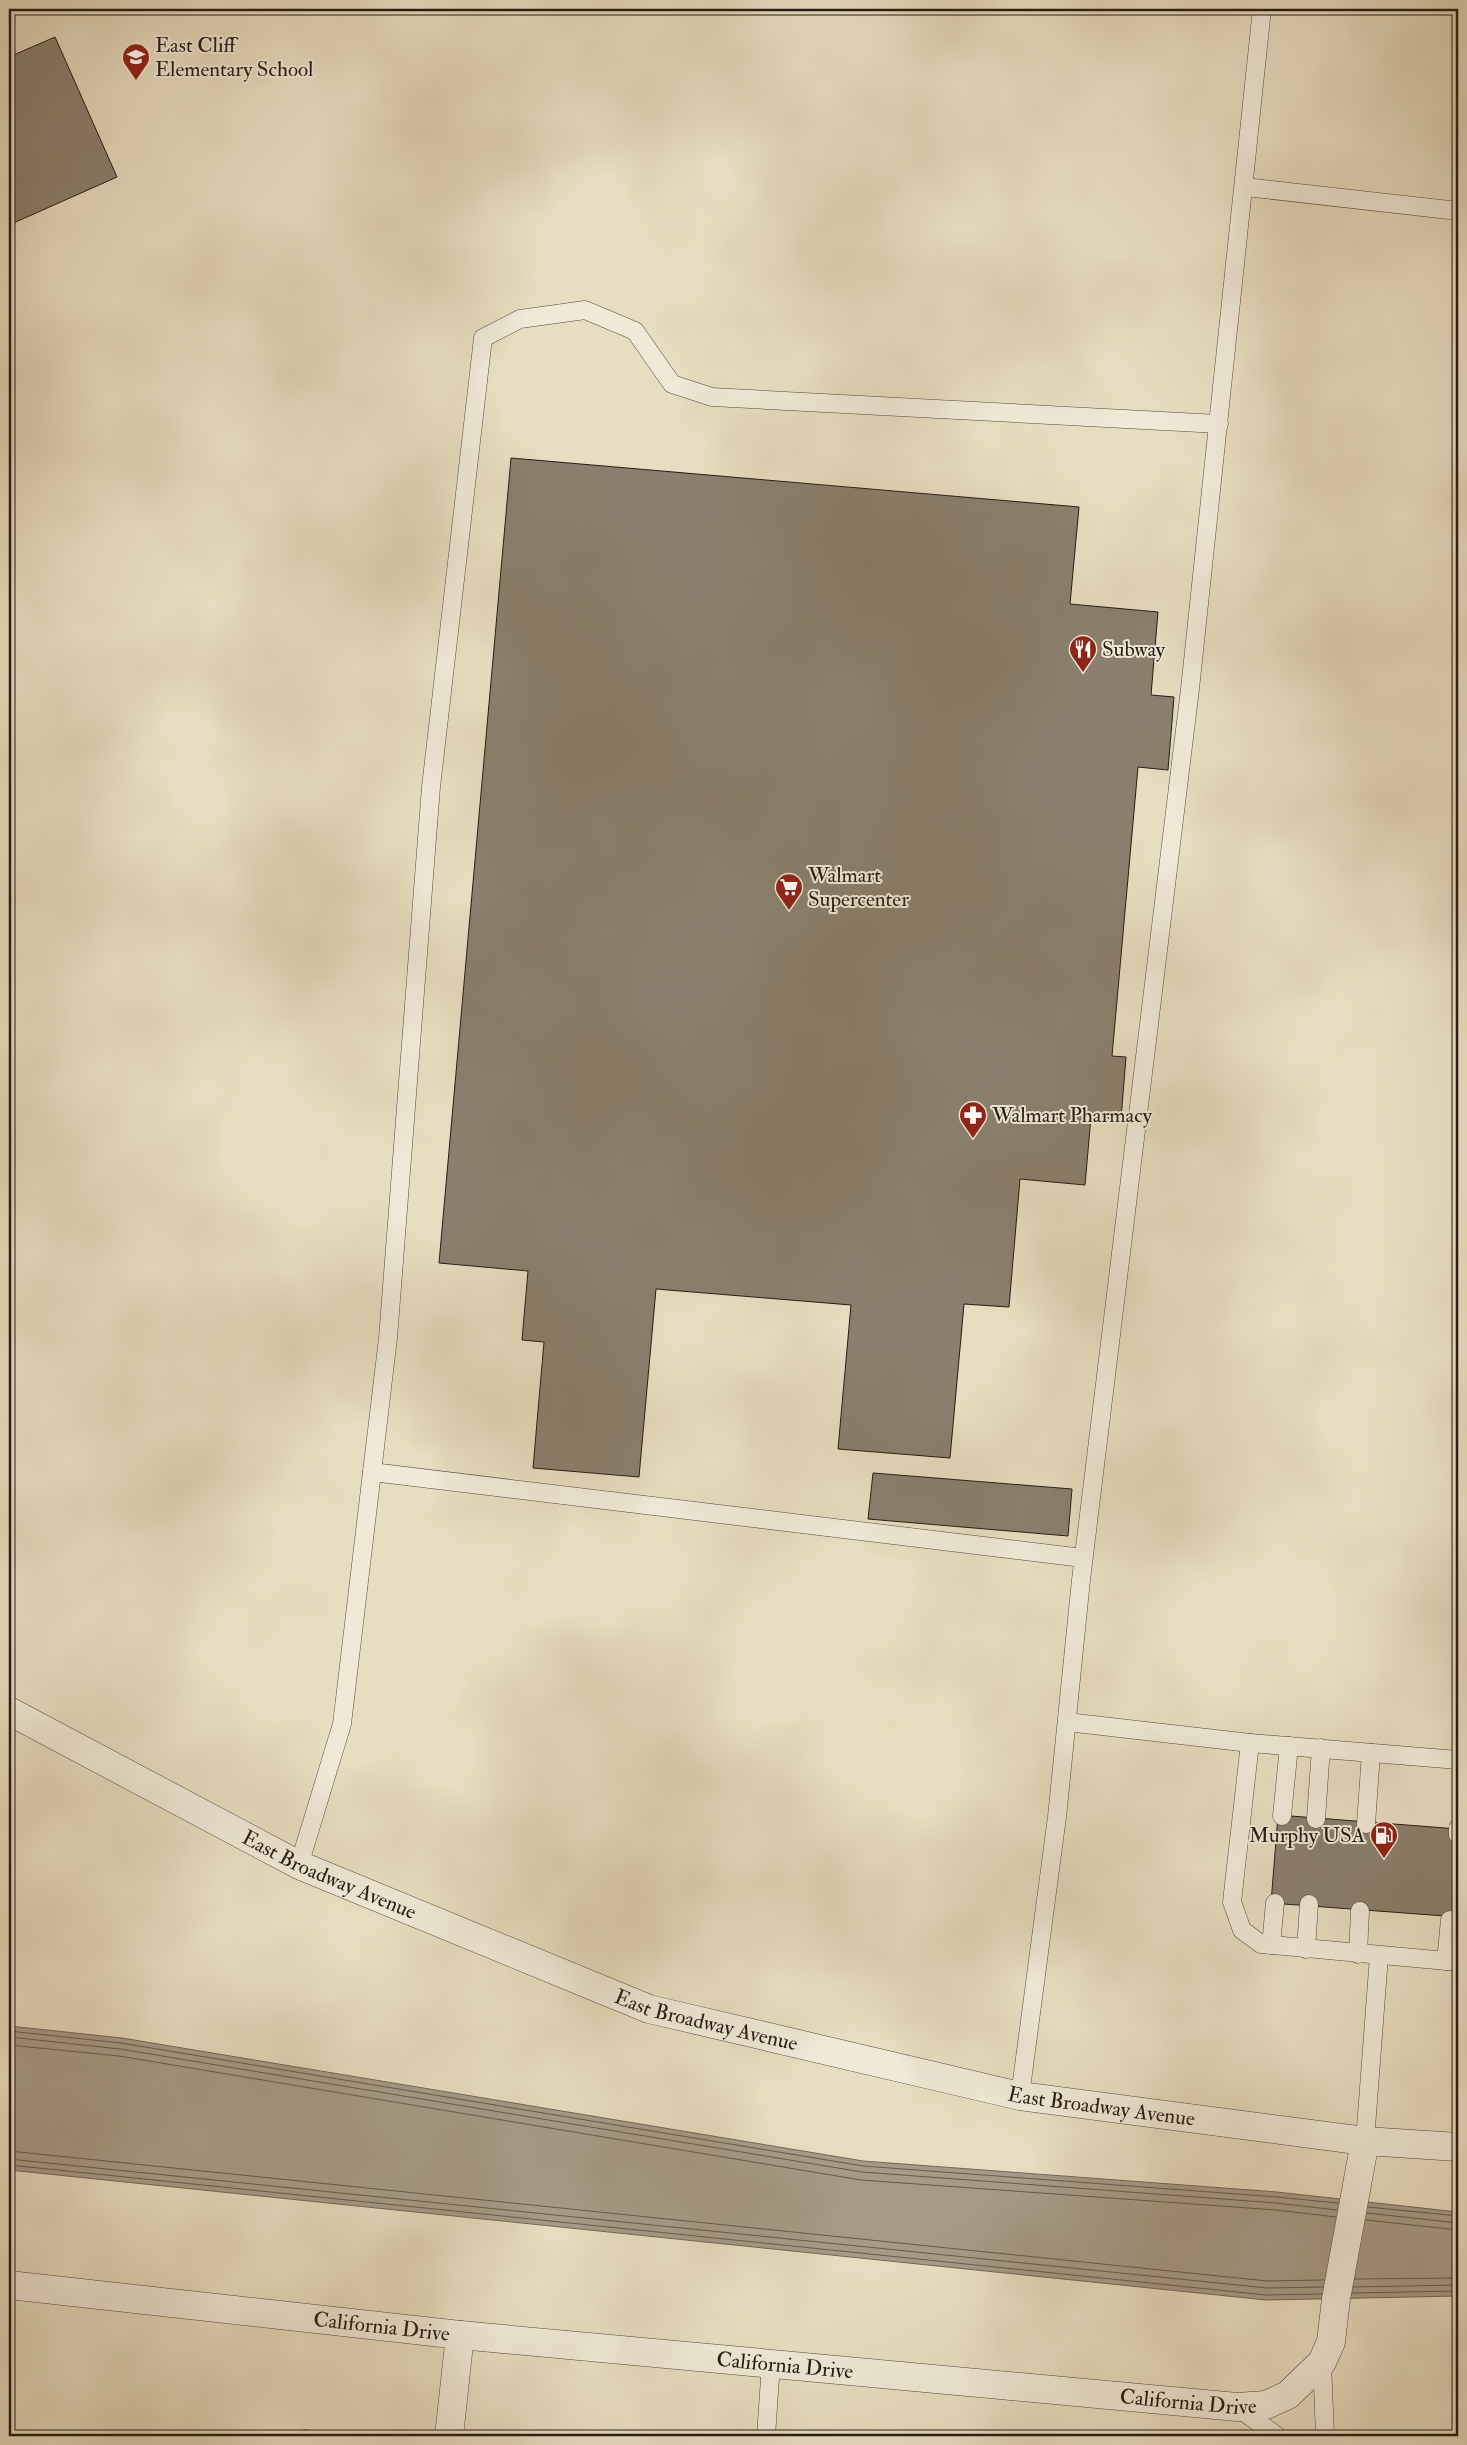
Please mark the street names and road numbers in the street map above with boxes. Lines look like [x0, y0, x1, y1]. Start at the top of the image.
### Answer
street label: East Broadway Avenue [237, 1824, 421, 1925]
street label: East Broadway Avenue [611, 1983, 801, 2057]
street label: East Broadway Avenue [1005, 2080, 1197, 2132]
street label: California Drive [312, 2305, 452, 2347]
street label: California Drive [715, 2345, 855, 2385]
street label: California Drive [1119, 2383, 1258, 2421]

